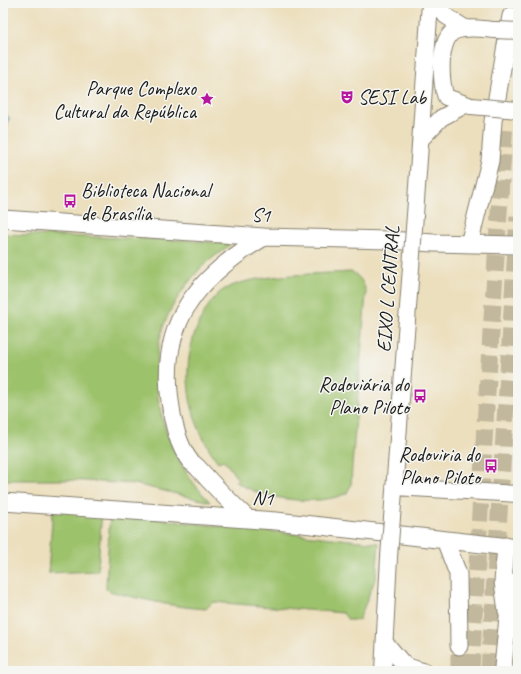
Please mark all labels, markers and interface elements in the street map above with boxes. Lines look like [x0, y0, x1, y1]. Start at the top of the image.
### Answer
place label: Parque Complexo Cultural da República [53, 76, 198, 124]
place label: SESI Lab [358, 85, 427, 110]
theatre icon: SESI Lab [339, 89, 355, 105]
place icon: Parque Complexo Cultural da República [199, 91, 215, 107]
place label: Biblioteca Nacional de Brasília [81, 178, 213, 226]
bus stop icon: Biblioteca Nacional de Brasília [62, 193, 78, 209]
street label: S1 [251, 202, 272, 228]
street label: EIXO L CENTRAL [371, 225, 405, 353]
place label: Rodoviária do Plano Piloto [319, 372, 411, 420]
bus stop icon: Rodoviária do Plano Piloto [412, 388, 428, 404]
place label: Rodoviria do Plano Piloto [398, 442, 482, 490]
bus stop icon: Rodoviria do Plano Piloto [483, 458, 499, 474]
street label: N1 [252, 485, 275, 511]

